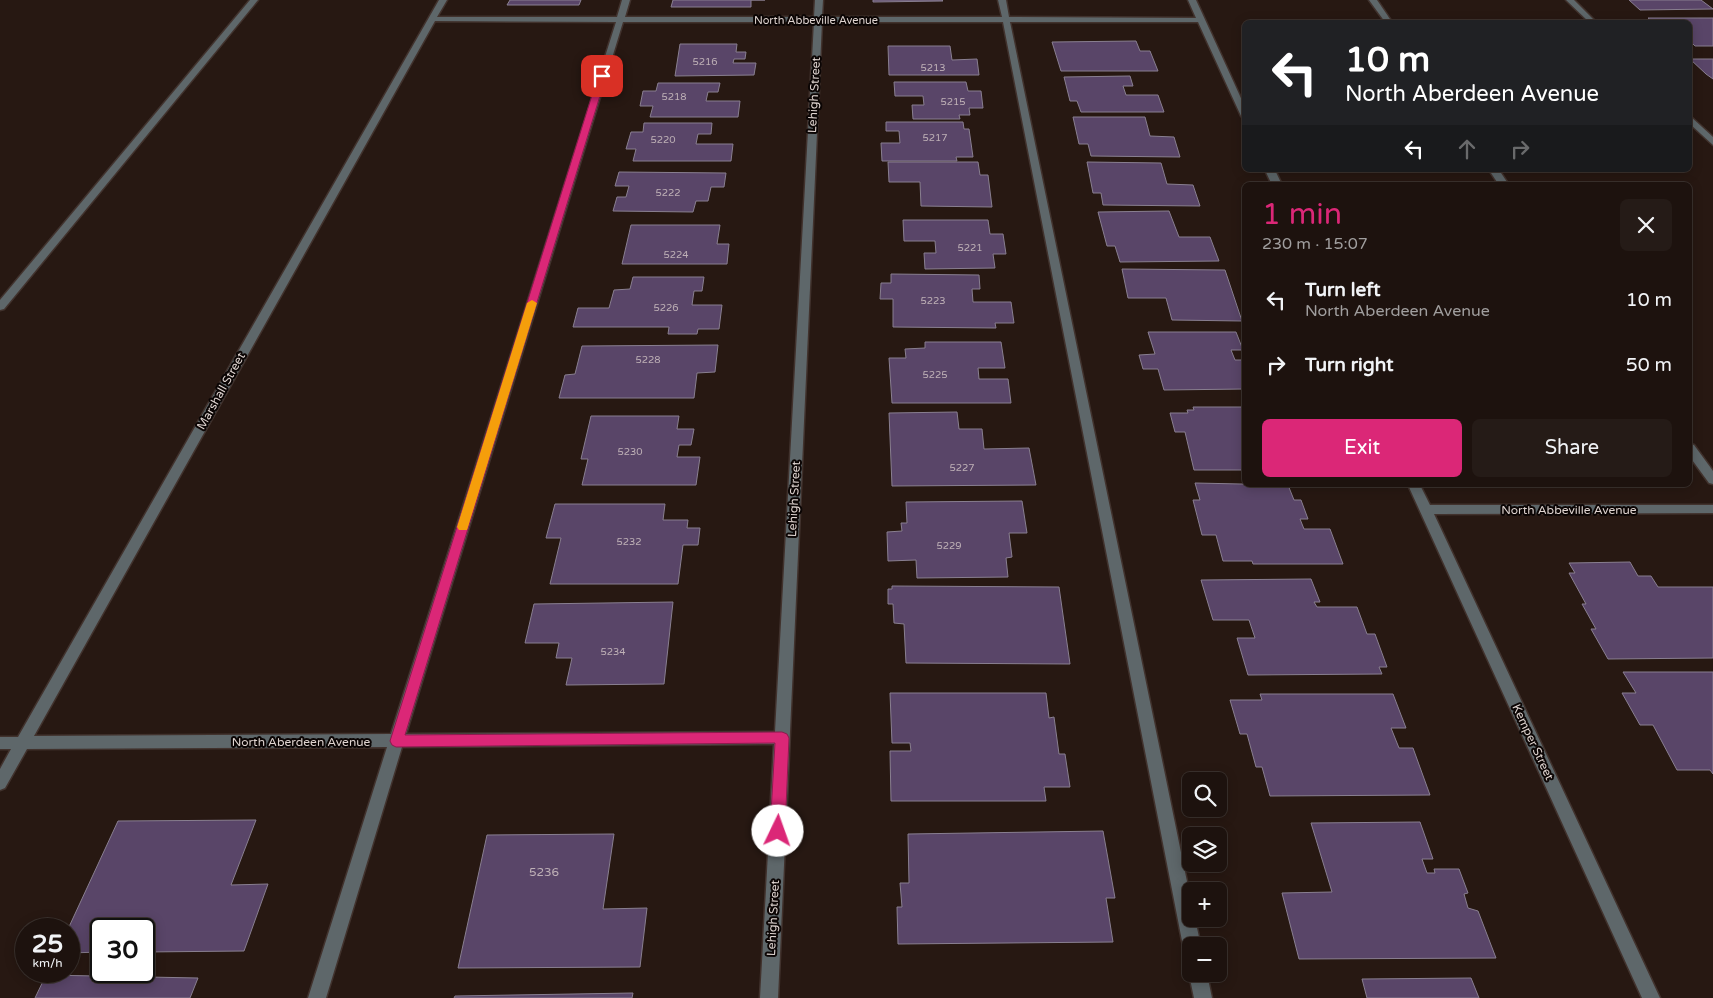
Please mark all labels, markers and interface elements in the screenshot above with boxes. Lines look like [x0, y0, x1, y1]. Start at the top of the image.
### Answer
street label: North Abbeville Avenue [754, 14, 878, 27]
text: 10 m [1345, 39, 1430, 81]
icon: left [1262, 40, 1327, 105]
pin [581, 55, 623, 97]
house number: 5216 [692, 56, 718, 68]
street label: Lehigh Street [805, 56, 823, 133]
icon: arrive [588, 62, 616, 90]
house number: 5213 [920, 62, 946, 74]
text: North Aberdeen Avenue [1345, 81, 1599, 107]
house number: 5218 [661, 91, 687, 103]
house number: 5215 [940, 96, 966, 108]
house number: 5217 [922, 132, 948, 144]
house number: 5220 [650, 134, 676, 146]
icon: left [1400, 135, 1428, 163]
icon: ahead [1453, 135, 1481, 163]
icon: right [1506, 135, 1534, 163]
house number: 5222 [655, 187, 681, 199]
text: 1 min [1262, 196, 1342, 233]
button: close [1620, 199, 1672, 251]
text: 230 m · 15:07 [1262, 234, 1368, 254]
house number: 5221 [957, 242, 983, 254]
house number: 5224 [663, 249, 689, 261]
text: Turn left [1305, 279, 1381, 301]
icon: left [1262, 286, 1290, 314]
text: 10 m [1626, 289, 1672, 311]
house number: 5223 [920, 295, 946, 307]
text: North Aberdeen Avenue [1305, 301, 1490, 321]
house number: 5226 [653, 302, 679, 314]
street label: Marshall Street [194, 350, 248, 432]
icon: right [1262, 351, 1290, 379]
house number: 5228 [635, 354, 661, 366]
text: Turn right [1305, 354, 1393, 376]
text: 50 m [1626, 354, 1672, 376]
house number: 5225 [922, 369, 948, 381]
button: Exit [1262, 419, 1462, 477]
button: Share [1472, 419, 1672, 477]
house number: 5230 [617, 446, 643, 458]
street label: Lehigh Street [785, 460, 803, 537]
house number: 5227 [949, 462, 975, 474]
street label: North Abbeville Avenue [1501, 503, 1637, 517]
house number: 5232 [616, 536, 642, 548]
house number: 5229 [936, 540, 962, 552]
house number: 5234 [600, 646, 626, 658]
street label: Kemper Street [1509, 702, 1557, 783]
street label: North Aberdeen Avenue [232, 735, 370, 749]
map controls [1182, 772, 1227, 982]
button: search [1182, 772, 1227, 817]
position arrow [751, 804, 803, 856]
button: layers [1182, 827, 1227, 872]
house number: 5236 [529, 865, 559, 879]
street label: Lehigh Street [764, 879, 782, 956]
button: + [1182, 882, 1227, 927]
speed limit sign: 30 [90, 918, 155, 983]
text: 25 [32, 929, 63, 959]
button: − [1182, 937, 1227, 982]
text: km/h [32, 956, 63, 970]

